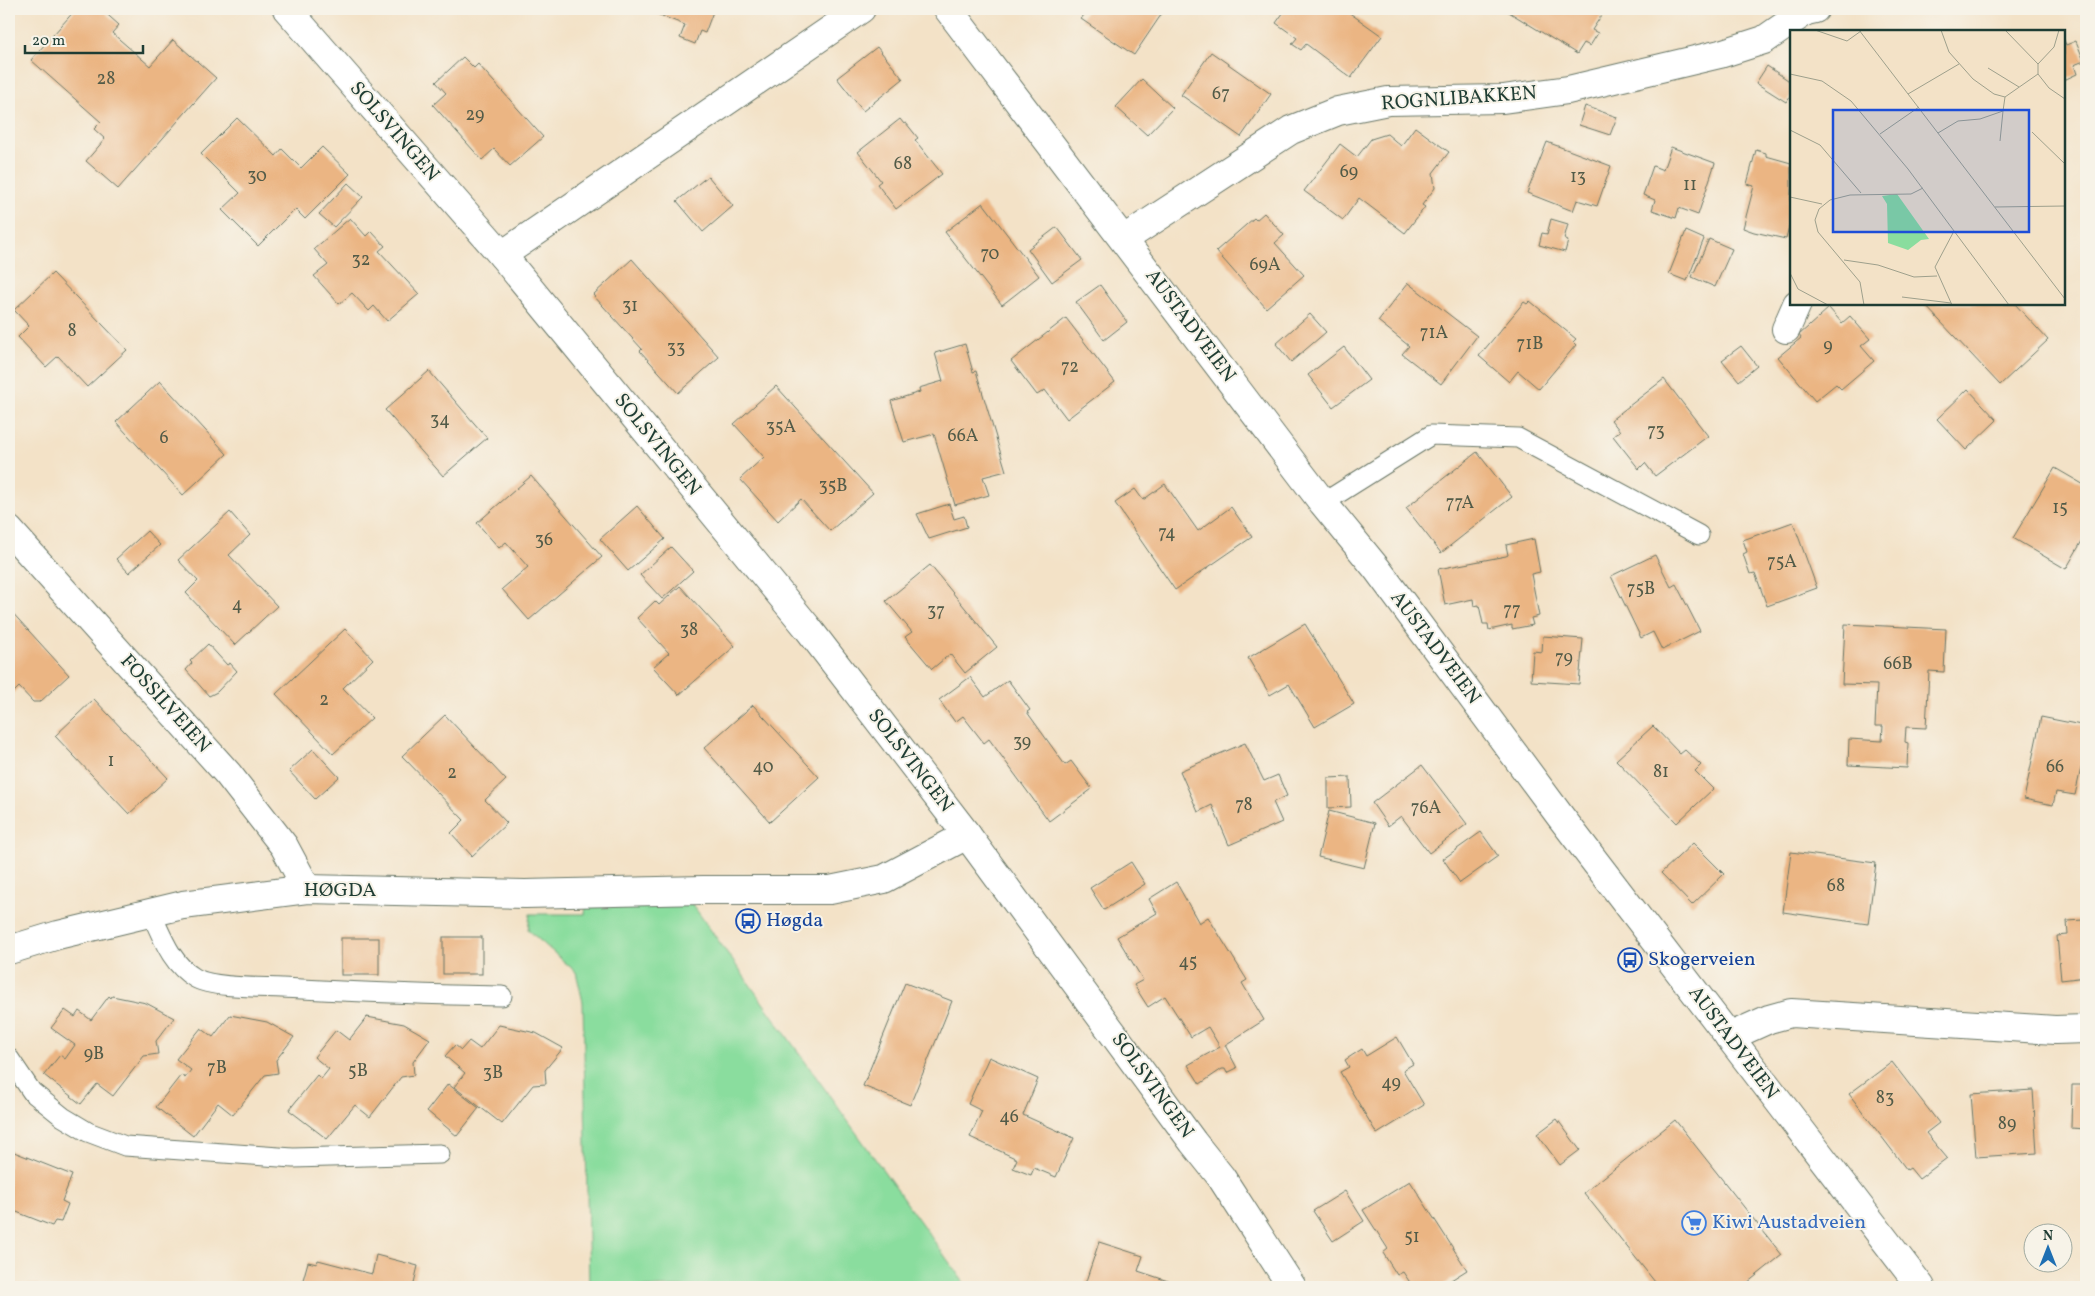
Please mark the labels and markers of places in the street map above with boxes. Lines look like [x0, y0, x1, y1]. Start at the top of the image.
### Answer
place label: Høgda [766, 907, 823, 935]
bus stop icon: Høgda [735, 908, 761, 934]
place label: Skogerveien [1648, 946, 1756, 974]
bus stop icon: Skogerveien [1617, 947, 1643, 973]
place label: Kiwi Austadveien [1712, 1209, 1866, 1237]
supermarket icon: Kiwi Austadveien [1681, 1210, 1707, 1236]

